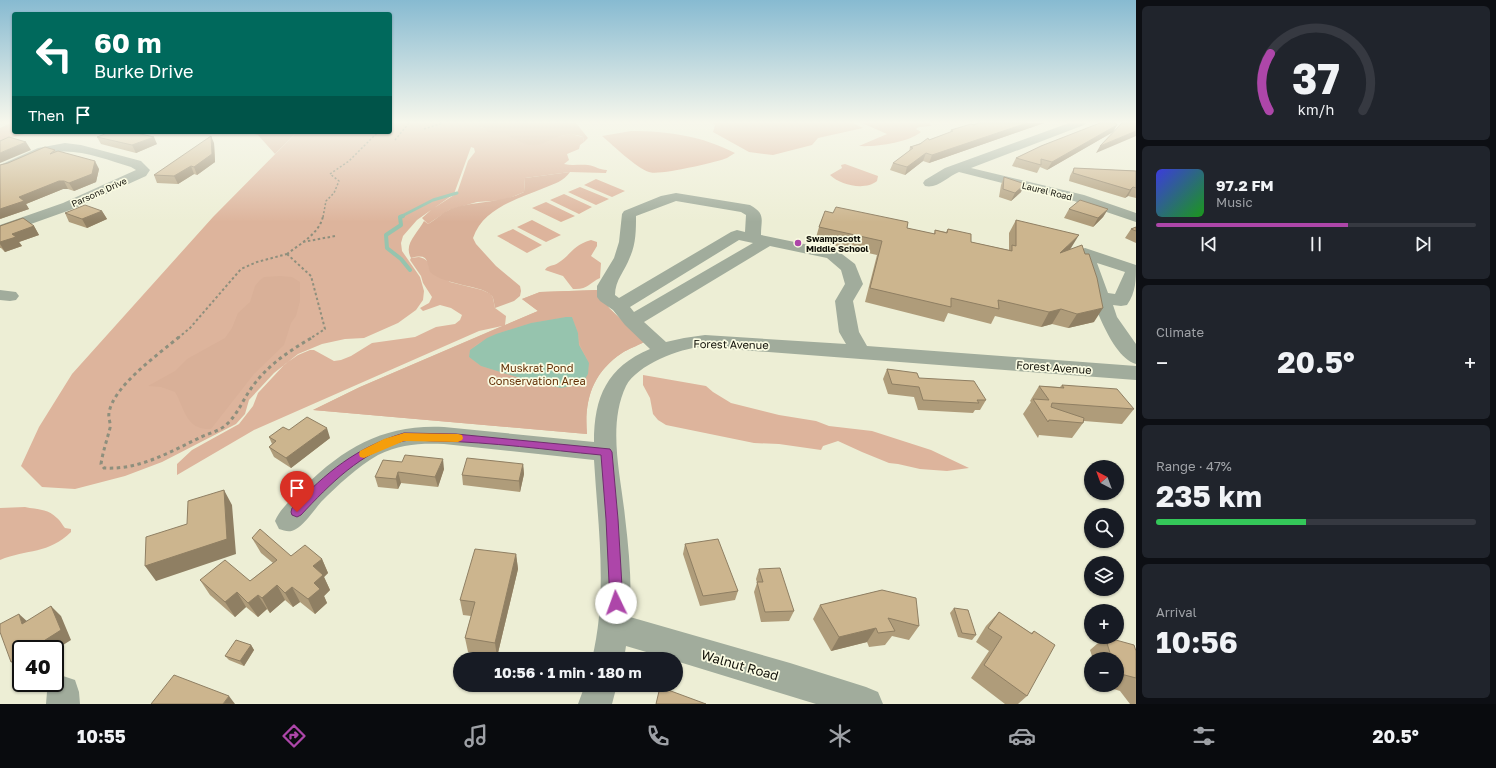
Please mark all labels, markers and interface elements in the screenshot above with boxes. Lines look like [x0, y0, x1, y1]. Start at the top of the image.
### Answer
text: 60 m [94, 26, 161, 59]
icon: left [28, 28, 80, 80]
text: 37 [1292, 53, 1340, 103]
text: Burke Drive [94, 60, 193, 82]
text: km/h [1298, 100, 1334, 117]
icon: arrive [72, 104, 94, 126]
text: Then [28, 106, 64, 124]
street label: Parsons Drive [70, 175, 128, 209]
text: 97.2 FM [1216, 176, 1274, 194]
street label: Laurel Road [1021, 179, 1073, 203]
text: Music [1216, 194, 1253, 210]
place label: Swampscott Middle School [806, 233, 869, 254]
icon: previous [1198, 233, 1220, 255]
icon: pause [1305, 233, 1327, 255]
icon: next [1412, 233, 1434, 255]
marker: Swampscott Middle School [793, 238, 803, 248]
text: Climate [1156, 324, 1204, 340]
street label: Forest Avenue [693, 337, 769, 351]
text: 20.5° [1277, 344, 1355, 380]
text: − [1156, 349, 1168, 376]
text: + [1464, 349, 1476, 376]
street label: Forest Avenue [1016, 358, 1092, 376]
park label: Muskrat Pond Conservation Area [488, 361, 586, 387]
text: Range · 47% [1156, 458, 1232, 474]
north arrow [1084, 460, 1124, 500]
map controls [1084, 460, 1124, 692]
pin [280, 471, 314, 512]
icon: arrive [286, 477, 308, 499]
text: 235 km [1156, 478, 1262, 514]
button: search [1084, 508, 1124, 548]
button: layers [1084, 556, 1124, 596]
position arrow [595, 582, 637, 624]
button: + [1084, 604, 1124, 644]
text: Arrival [1156, 604, 1197, 620]
text: 10:56 [1156, 624, 1238, 660]
speed limit sign: 40 [12, 640, 64, 692]
street label: Walnut Road [700, 646, 780, 684]
button: − [1084, 652, 1124, 692]
text: 10:56 · 1 min · 180 m [494, 663, 642, 681]
icon: directions [280, 722, 308, 750]
icon: music [462, 722, 490, 750]
icon: phone [644, 722, 672, 750]
icon: climate [826, 722, 854, 750]
icon: car [1008, 722, 1036, 750]
icon: filters [1190, 722, 1218, 750]
text: 10:55 [77, 725, 126, 747]
text: 20.5° [1372, 725, 1419, 747]

